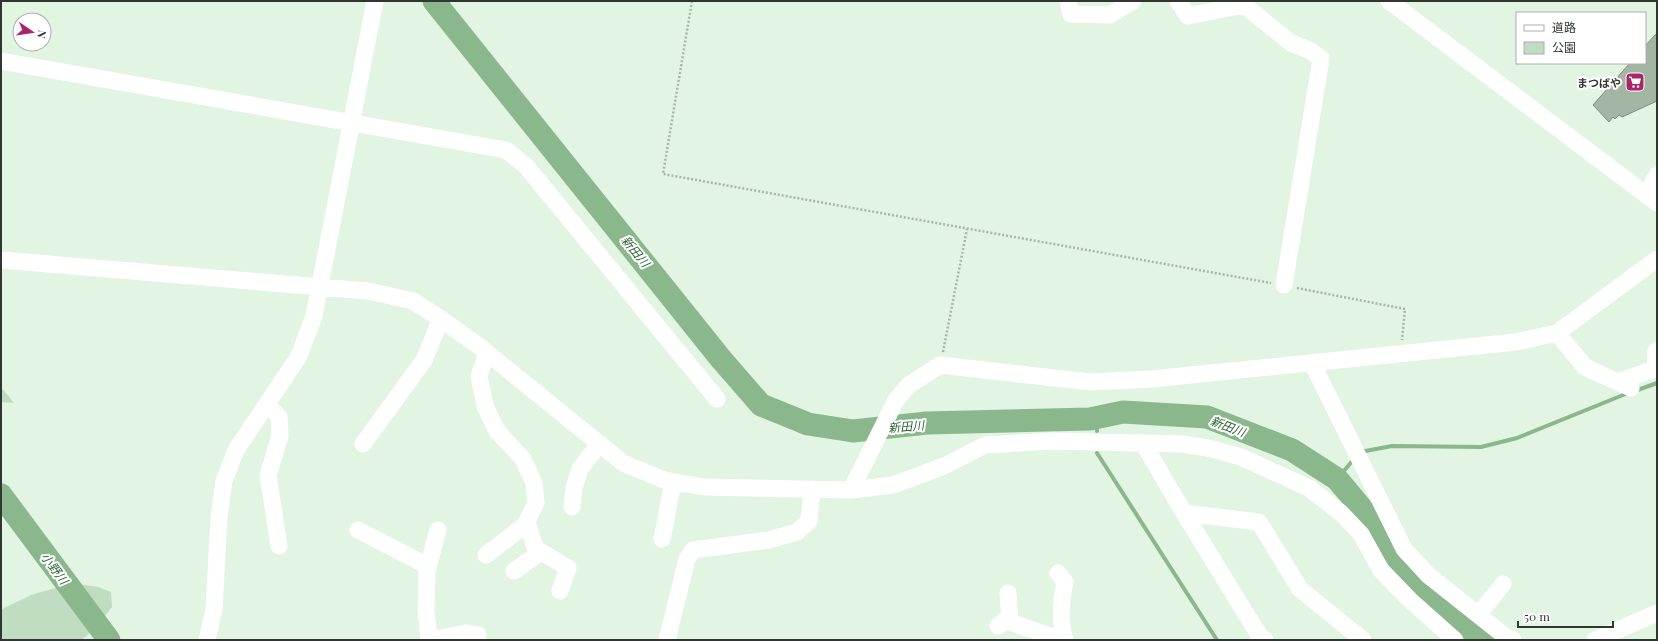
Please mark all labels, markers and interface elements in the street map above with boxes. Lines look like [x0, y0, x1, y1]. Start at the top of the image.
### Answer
north arrow [12, 12, 52, 52]
legend [1516, 12, 1646, 64]
text: 道路 [1552, 19, 1576, 35]
text: N [34, 29, 50, 40]
text: 公園 [1552, 39, 1576, 55]
supermarket icon: まつばや [1624, 71, 1646, 93]
place label: まつばや [1577, 75, 1621, 90]
water label: 新田川 [618, 232, 655, 272]
water label: 新田川 [1208, 412, 1250, 441]
water label: 新田川 [887, 416, 927, 436]
water label: 小野川 [38, 549, 73, 589]
scale bar [1518, 603, 1613, 629]
text: 50 m [1524, 608, 1550, 624]

